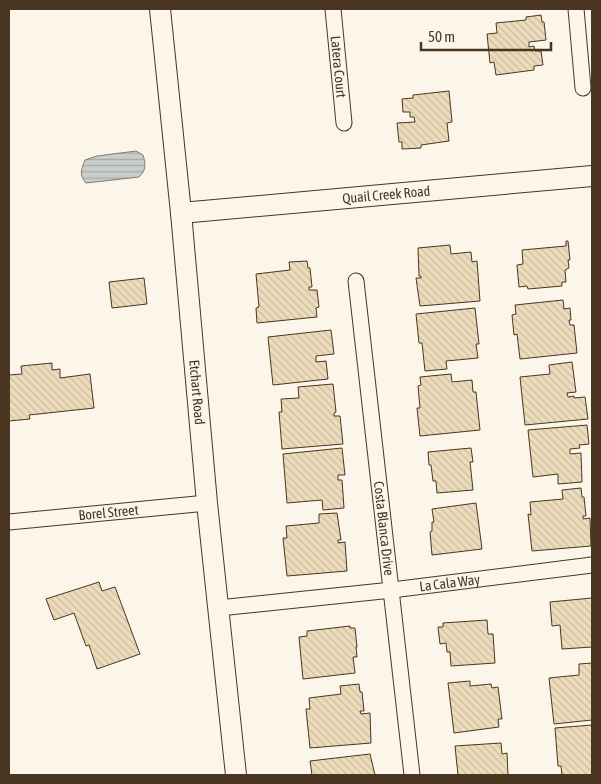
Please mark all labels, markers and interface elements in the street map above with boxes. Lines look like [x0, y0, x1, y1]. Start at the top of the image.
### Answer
scale bar [421, 20, 551, 52]
text: 50 m [428, 28, 455, 45]
street label: Latera Court [328, 35, 350, 98]
street label: Quail Creek Road [341, 183, 431, 206]
street label: Etchart Road [186, 359, 208, 425]
street label: Costa Blanca Drive [371, 480, 397, 576]
street label: Borel Street [78, 502, 139, 523]
street label: La Cala Way [418, 571, 481, 595]

